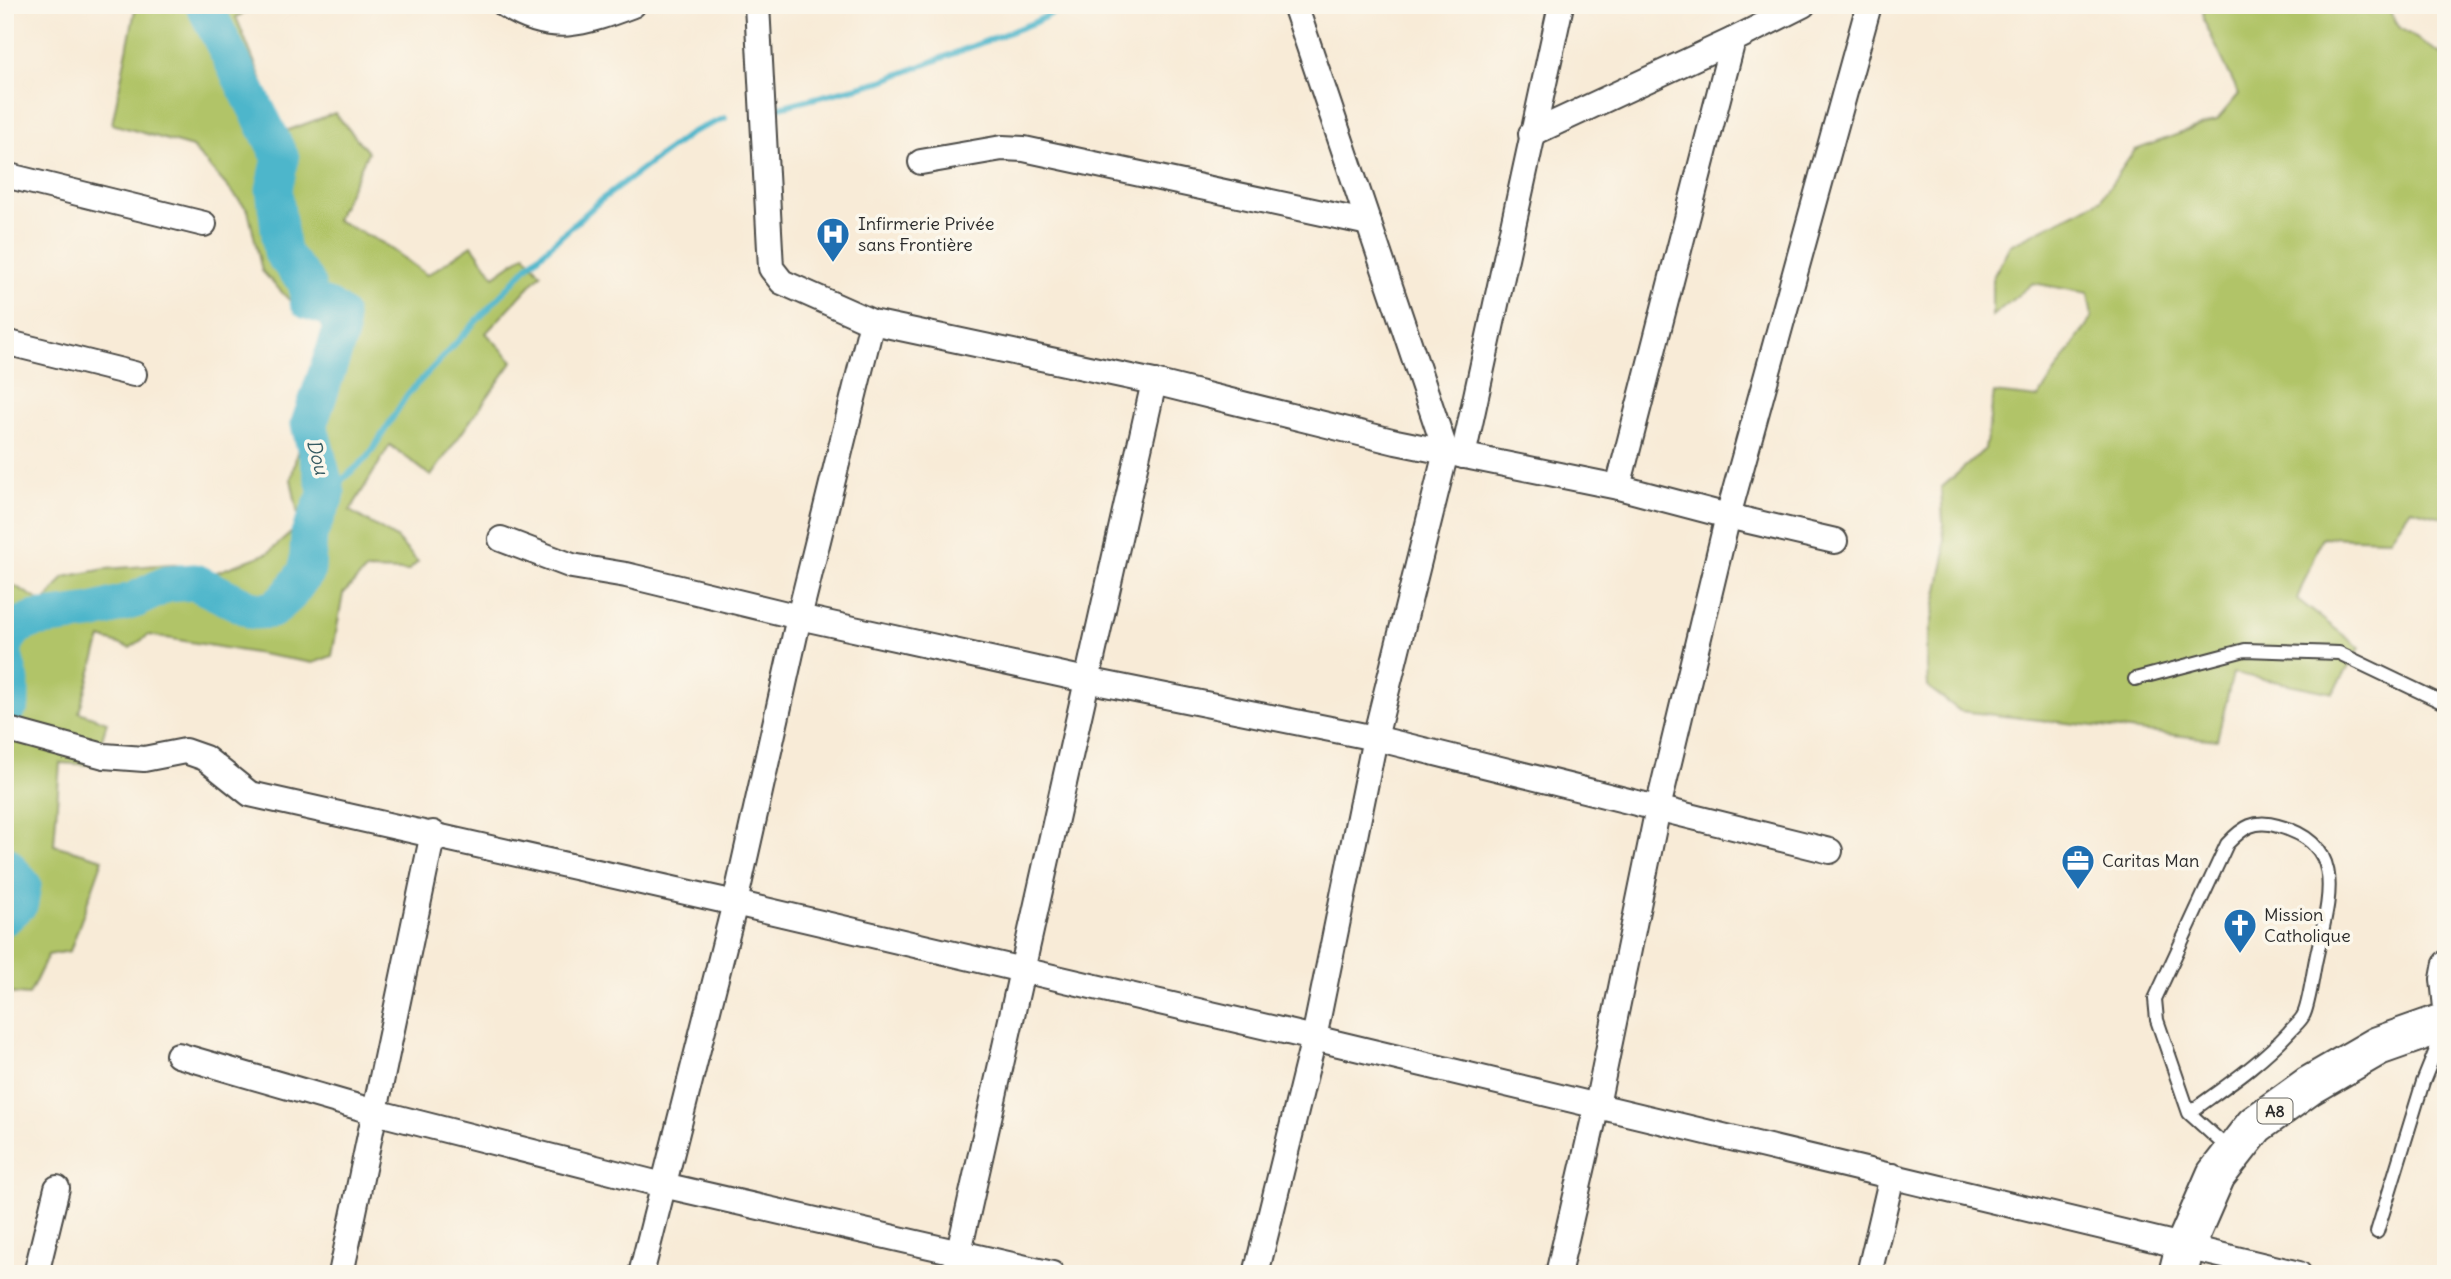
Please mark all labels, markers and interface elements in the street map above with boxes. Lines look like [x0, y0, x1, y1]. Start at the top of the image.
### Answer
place label: Infirmerie Privée sans Frontière [858, 212, 995, 256]
hospital icon: Infirmerie Privée sans Frontière [814, 215, 852, 264]
water label: Dou [302, 437, 334, 478]
office icon: Caritas Man [2059, 842, 2097, 891]
place label: Caritas Man [2102, 849, 2199, 872]
place label: Mission Catholique [2264, 903, 2351, 947]
church icon: Mission Catholique [2221, 906, 2259, 955]
road number: A8 [2258, 1098, 2292, 1124]

